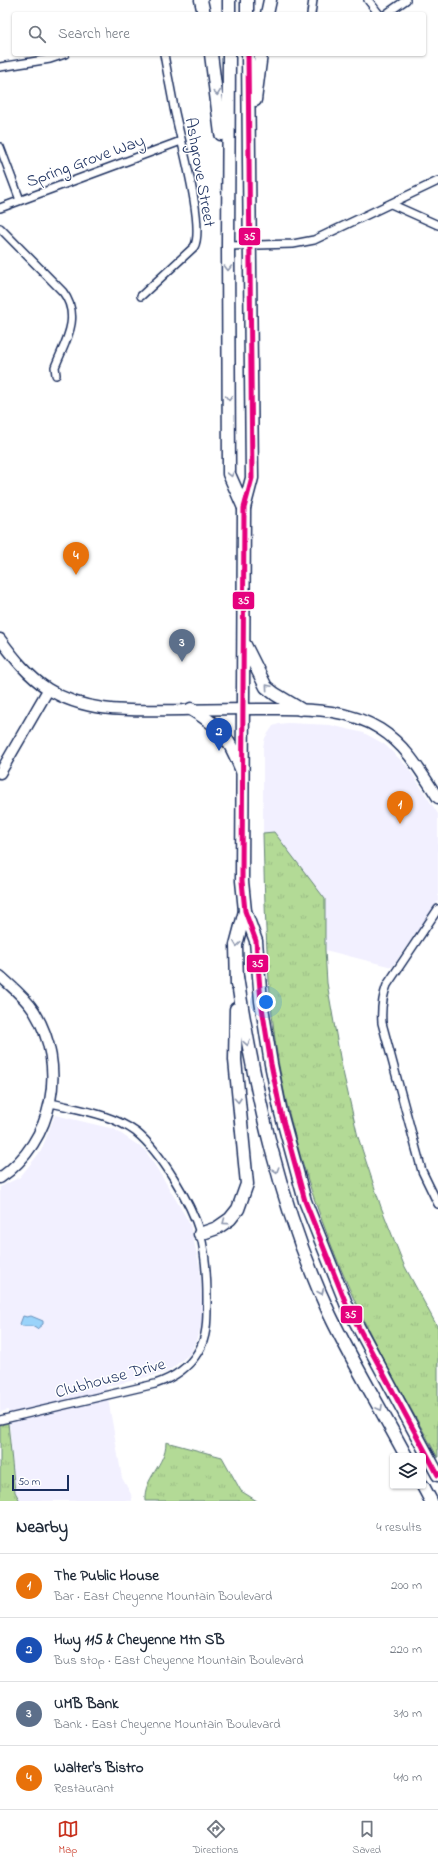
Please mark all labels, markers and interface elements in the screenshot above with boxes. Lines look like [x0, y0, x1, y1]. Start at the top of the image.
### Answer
search box [12, 12, 426, 56]
icon: search [26, 23, 48, 45]
text: Search here [58, 23, 130, 45]
one-way arrow [212, 90, 221, 96]
street label: Ashgrove Street [176, 116, 221, 230]
street label: Spring Grove Way [23, 128, 149, 196]
line badge: 35 [238, 227, 261, 246]
text: 35 [244, 229, 256, 245]
one-way arrow [224, 265, 232, 271]
one-way arrow [224, 395, 233, 401]
one-way arrow [226, 471, 234, 478]
pin: 4 [63, 542, 89, 575]
line badge: 35 [232, 591, 255, 610]
text: 35 [238, 593, 250, 609]
pin: 3 [169, 629, 195, 662]
one-way arrow [265, 684, 272, 692]
pin: 2 [206, 718, 232, 751]
pin: 1 [387, 791, 413, 824]
one-way arrow [233, 941, 242, 947]
line badge: 35 [246, 954, 269, 973]
text: 35 [252, 956, 264, 972]
your location [256, 992, 276, 1012]
one-way arrow [243, 1040, 251, 1046]
one-way arrow [234, 1097, 243, 1103]
one-way arrow [271, 1166, 280, 1173]
one-way arrow [223, 1217, 230, 1224]
one-way arrow [316, 1288, 324, 1296]
line badge: 35 [340, 1305, 363, 1324]
text: 35 [345, 1307, 357, 1323]
street label: Clubhouse Drive [53, 1352, 169, 1405]
one-way arrow [375, 1404, 383, 1411]
map controls [390, 1453, 426, 1489]
button: layers [390, 1453, 426, 1489]
scale bar [12, 1473, 69, 1492]
text: 50 m [18, 1474, 40, 1490]
text: Nearby [16, 1515, 68, 1540]
text: 4 results [376, 1518, 422, 1537]
text: The Public House [54, 1565, 159, 1587]
text: 1 [27, 1576, 31, 1595]
text: 200 m [391, 1576, 422, 1595]
text: Bar · East Cheyenne Mountain Boulevard [54, 1587, 272, 1606]
text: Hwy 115 & Cheyenne Mtn SB [54, 1629, 225, 1651]
text: 2 [26, 1640, 32, 1659]
text: 220 m [390, 1640, 422, 1659]
text: Bus stop · East Cheyenne Mountain Boulevard [54, 1651, 303, 1670]
text: UMB Bank [54, 1693, 119, 1715]
text: 3 [26, 1704, 32, 1723]
text: 310 m [394, 1704, 422, 1723]
text: Bank · East Cheyenne Mountain Boulevard [54, 1715, 281, 1734]
text: Walter's Bistro [54, 1757, 144, 1779]
text: 4 [26, 1768, 32, 1787]
text: 410 m [394, 1768, 422, 1787]
text: Restaurant [54, 1779, 114, 1798]
tab: Map [57, 1818, 79, 1858]
tab: Directions [193, 1818, 238, 1858]
tab: Saved [352, 1818, 381, 1858]

